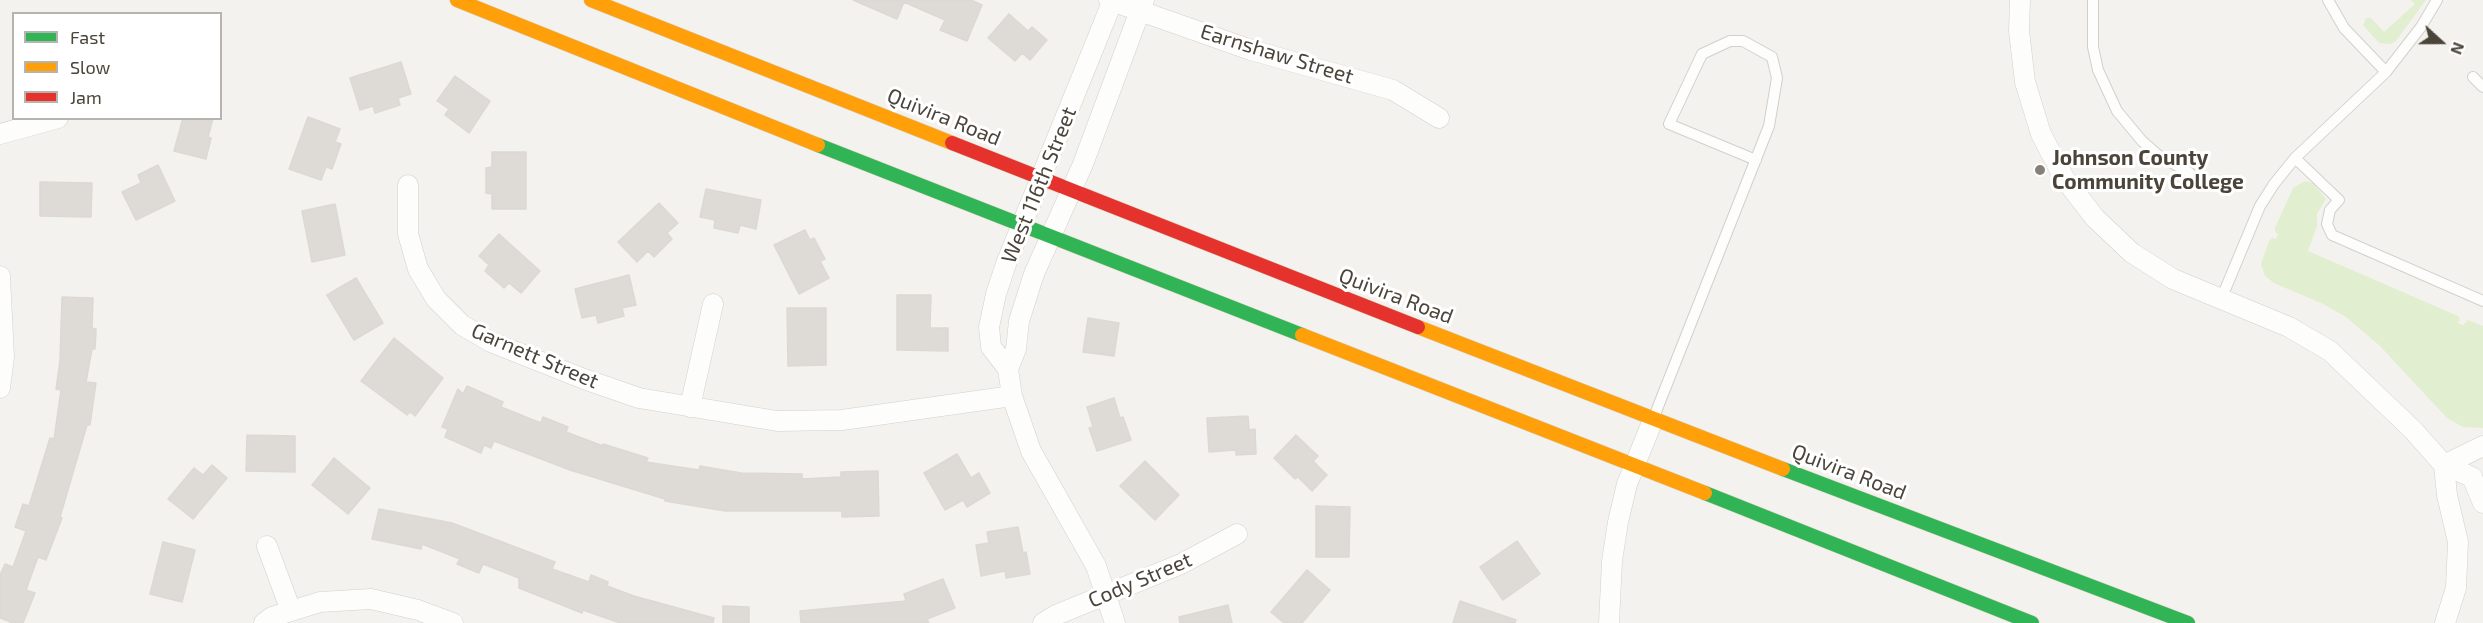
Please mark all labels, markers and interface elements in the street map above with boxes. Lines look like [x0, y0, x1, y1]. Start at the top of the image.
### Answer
legend [12, 12, 222, 120]
north arrow [2411, 12, 2471, 72]
street label: Earnshaw Street [1197, 19, 1357, 89]
text: Fast [70, 26, 105, 48]
text: N [2447, 40, 2469, 57]
text: Slow [70, 56, 110, 78]
street label: Quivira Road [883, 83, 1005, 151]
text: Jam [70, 86, 102, 108]
street label: West 116th Street [996, 103, 1082, 267]
place label: Johnson County Community College [2052, 145, 2244, 195]
marker: Johnson County Community College [2033, 163, 2047, 177]
street label: Quivira Road [1335, 263, 1457, 329]
street label: Garnett Street [468, 318, 602, 394]
street label: Quivira Road [1788, 439, 1910, 505]
street label: Cody Street [1084, 547, 1196, 613]

